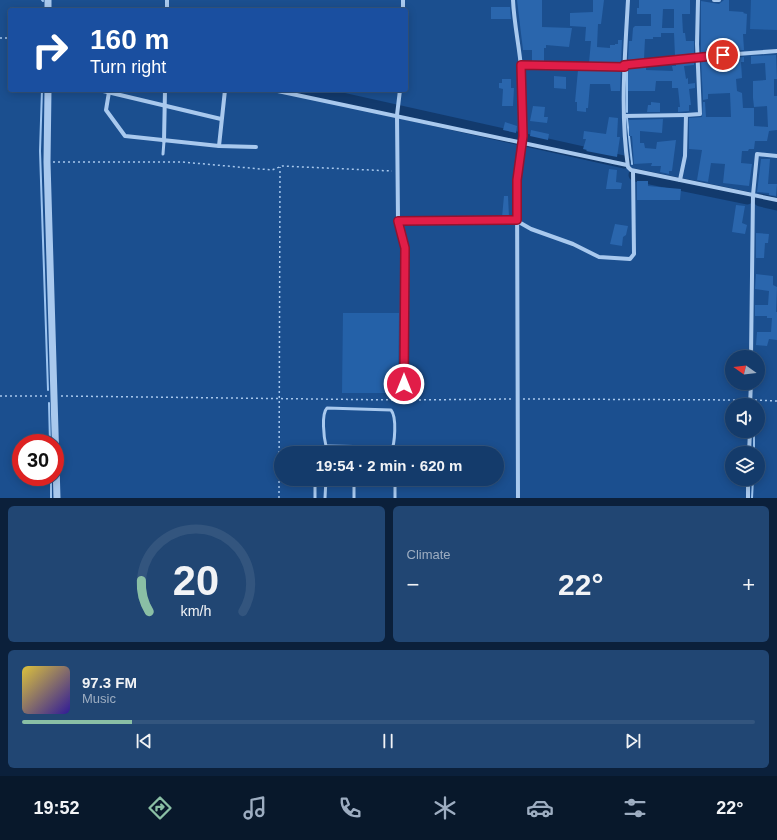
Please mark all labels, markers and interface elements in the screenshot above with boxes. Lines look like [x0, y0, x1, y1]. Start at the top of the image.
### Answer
icon: right [24, 24, 76, 76]
text: 160 m [90, 24, 169, 55]
pin [706, 38, 740, 72]
icon: arrive [712, 44, 734, 66]
text: Turn right [90, 57, 166, 77]
north arrow [725, 350, 765, 390]
map controls [725, 350, 765, 486]
position arrow [383, 363, 425, 405]
button: sound [725, 398, 765, 438]
speed limit sign: 30 [12, 434, 64, 486]
button: layers [725, 446, 765, 486]
text: 19:54 · 2 min · 620 m [316, 457, 462, 474]
text: Climate [407, 547, 451, 562]
text: 20 [173, 557, 219, 604]
text: 22° [558, 568, 603, 601]
text: − [407, 572, 419, 597]
text: + [742, 572, 755, 597]
text: km/h [181, 603, 212, 619]
text: 97.3 FM [82, 674, 137, 691]
text: Music [82, 691, 116, 706]
icon: previous [133, 730, 155, 752]
icon: pause [377, 730, 399, 752]
icon: next [622, 730, 644, 752]
icon: directions [146, 794, 174, 822]
icon: music [241, 794, 269, 822]
icon: phone [336, 794, 364, 822]
icon: climate [431, 794, 459, 822]
icon: car [526, 794, 554, 822]
icon: filters [621, 794, 649, 822]
text: 19:52 [33, 798, 80, 818]
text: 22° [716, 798, 743, 818]

